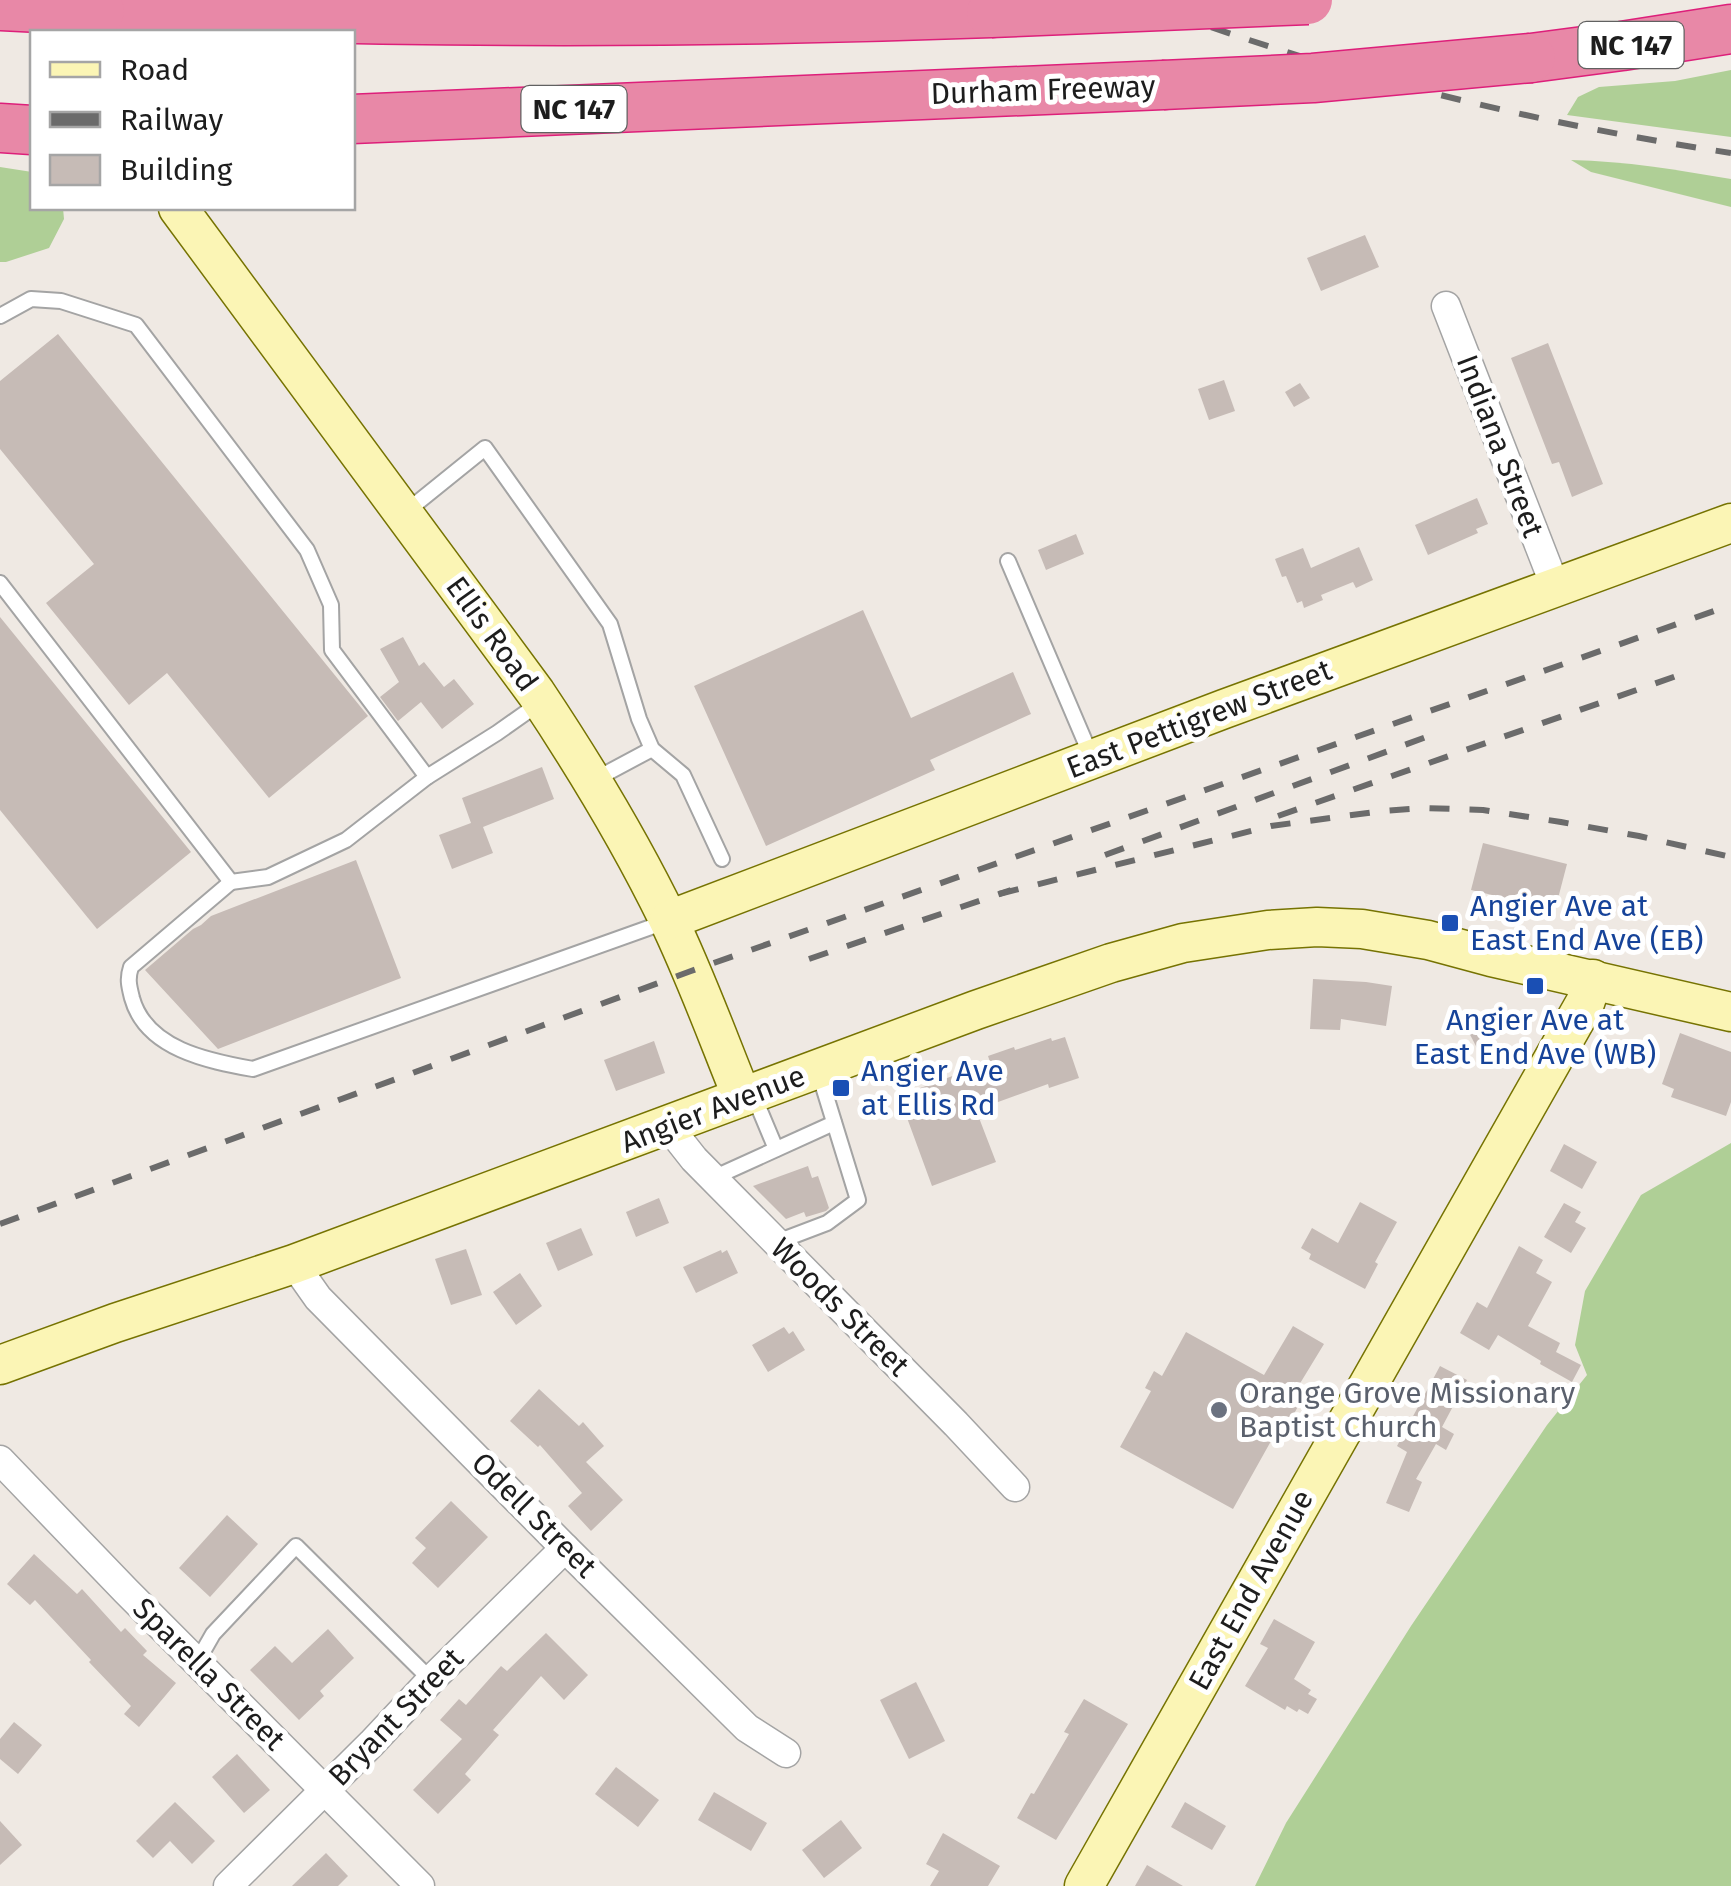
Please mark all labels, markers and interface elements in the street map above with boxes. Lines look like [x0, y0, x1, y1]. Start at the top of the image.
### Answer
road number: NC 147 [1578, 22, 1684, 68]
legend [30, 30, 355, 210]
text: Road [120, 52, 189, 88]
street label: Durham Freeway [930, 68, 1156, 112]
road number: NC 147 [522, 86, 626, 132]
text: Railway [120, 102, 223, 138]
text: Building [120, 152, 233, 188]
street label: Indiana Street [1449, 350, 1551, 542]
street label: Ellis Road [438, 570, 546, 698]
street label: East Pettigrew Street [1061, 652, 1337, 786]
place label: Angier Ave at East End Ave (EB) [1470, 888, 1704, 958]
marker: Angier Ave at East End Ave (EB) [1439, 912, 1461, 934]
marker: Angier Ave at East End Ave (WB) [1524, 975, 1546, 997]
place label: Angier Ave at East End Ave (WB) [1414, 1002, 1656, 1072]
place label: Angier Ave at Ellis Rd [861, 1053, 1004, 1123]
street label: Angier Avenue [616, 1057, 810, 1161]
marker: Angier Ave at Ellis Rd [830, 1077, 852, 1099]
street label: Woods Street [763, 1230, 917, 1384]
place label: Orange Grove Missionary Baptist Church [1239, 1375, 1576, 1445]
marker: Orange Grove Missionary Baptist Church [1208, 1399, 1230, 1421]
street label: Odell Street [464, 1445, 604, 1585]
street label: East End Avenue [1181, 1484, 1321, 1696]
street label: Sparella Street [125, 1590, 293, 1758]
street label: Bryant Street [321, 1640, 471, 1794]

